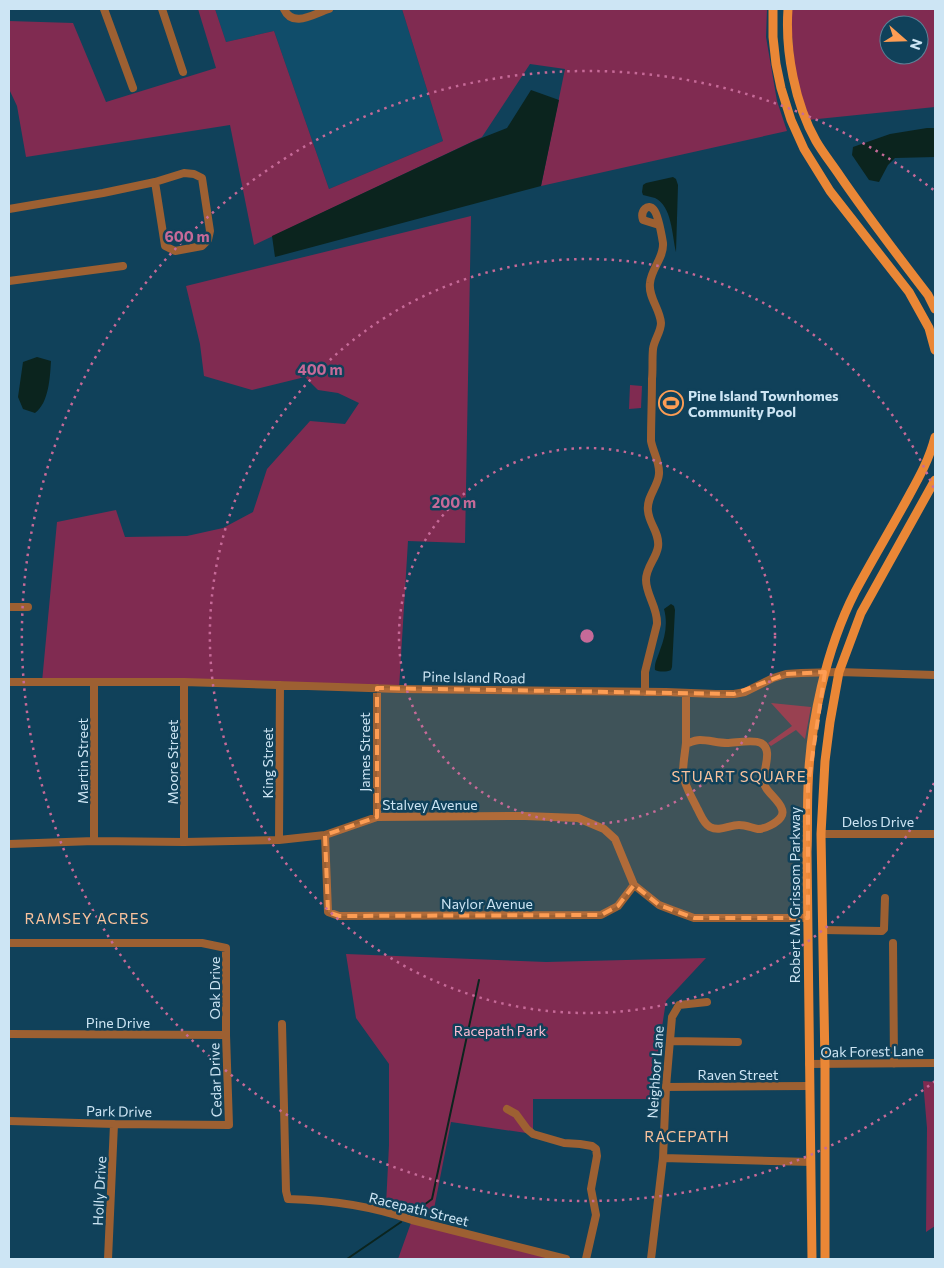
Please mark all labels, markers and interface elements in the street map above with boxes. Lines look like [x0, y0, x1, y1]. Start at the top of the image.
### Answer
north arrow [879, 15, 929, 65]
text: N [907, 37, 926, 52]
text: 600 m [164, 227, 210, 245]
text: 400 m [297, 360, 343, 378]
place label: Pine Island Townhomes Community Pool [688, 387, 839, 420]
sports icon: Pine Island Townhomes Community Pool [658, 390, 684, 416]
text: 200 m [432, 493, 476, 511]
centre of rings [578, 627, 596, 645]
street label: Pine Island Road [422, 668, 526, 686]
street label: James Street [356, 712, 373, 792]
street label: Martin Street [74, 718, 91, 804]
street label: Moore Street [164, 719, 181, 805]
street label: King Street [259, 727, 276, 798]
district label: STUART SQUARE [671, 767, 807, 785]
street label: Stalvey Avenue [382, 796, 478, 813]
street label: Robert M. Grissom Parkway [786, 807, 803, 983]
street label: Delos Drive [842, 813, 914, 830]
street label: Naylor Avenue [441, 895, 533, 912]
district label: RAMSEY ACRES [24, 909, 150, 927]
street label: Oak Drive [206, 957, 223, 1019]
street label: Pine Drive [86, 1014, 150, 1031]
park label: Racepath Park [454, 1022, 547, 1039]
street label: Neighbor Lane [643, 1025, 667, 1119]
street label: Cedar Drive [205, 1042, 225, 1118]
street label: Oak Forest Lane [820, 1042, 924, 1060]
street label: Raven Street [697, 1066, 779, 1083]
street label: Park Drive [86, 1102, 152, 1120]
district label: RACEPATH [644, 1127, 730, 1145]
street label: Holly Drive [89, 1156, 109, 1226]
street label: Racepath Street [367, 1188, 471, 1230]

